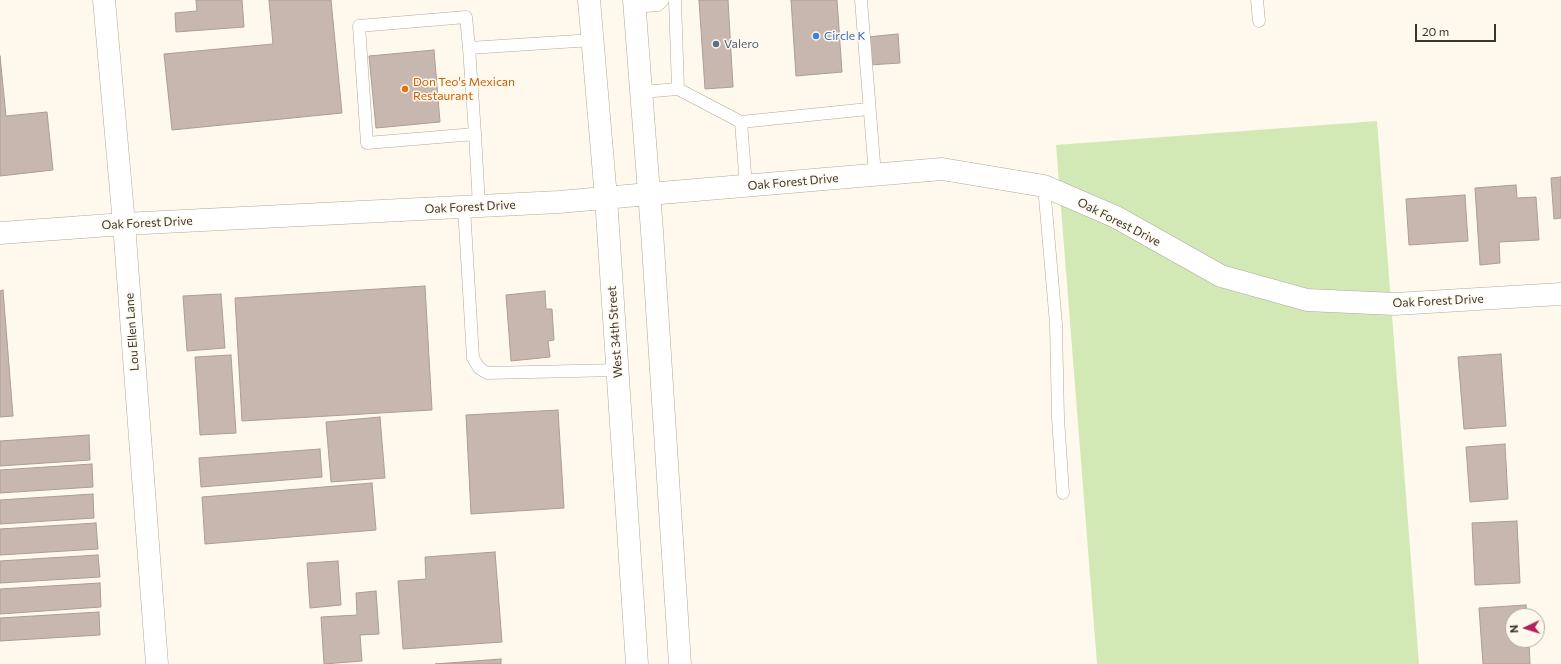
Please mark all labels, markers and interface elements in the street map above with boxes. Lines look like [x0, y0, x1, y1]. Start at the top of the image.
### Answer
scale bar [1417, 16, 1498, 42]
text: 20 m [1422, 24, 1449, 38]
place label: Circle K [824, 29, 866, 43]
marker: Circle K [811, 31, 821, 41]
place label: Valero [724, 37, 759, 51]
marker: Valero [711, 39, 721, 49]
place label: Don Teo's Mexican Restaurant [413, 75, 515, 103]
marker: Don Teo's Mexican Restaurant [400, 84, 410, 94]
street label: Oak Forest Drive [747, 171, 839, 193]
street label: Oak Forest Drive [1075, 195, 1163, 249]
street label: Oak Forest Drive [424, 197, 516, 217]
street label: Oak Forest Drive [101, 213, 193, 233]
street label: West 34th Street [605, 285, 625, 379]
street label: Oak Forest Drive [1392, 291, 1484, 311]
street label: Lou Ellen Lane [122, 293, 142, 371]
north arrow [1505, 608, 1545, 648]
text: N [1507, 624, 1520, 633]

